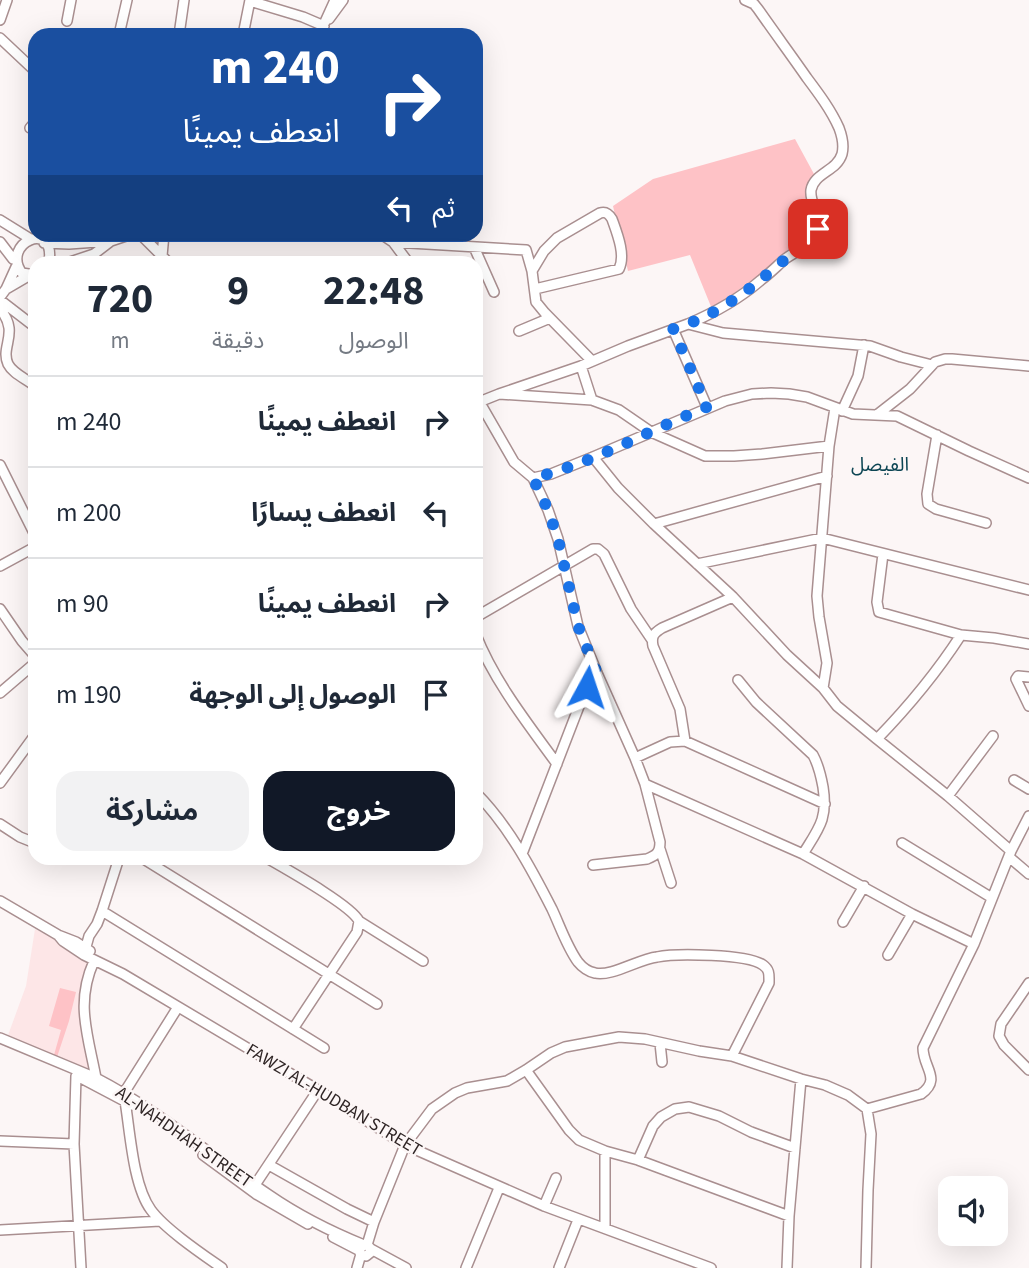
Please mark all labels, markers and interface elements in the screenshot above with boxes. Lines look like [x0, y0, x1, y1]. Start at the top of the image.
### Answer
text: 240 m [211, 33, 340, 103]
icon: right [364, 56, 455, 147]
text: انعطف يمينًا [183, 109, 340, 155]
icon: left [381, 189, 419, 227]
text: ثم [433, 190, 455, 227]
pin [788, 199, 848, 259]
icon: arrive [799, 210, 837, 248]
text: 9 [227, 261, 249, 321]
text: 22:48 [323, 261, 424, 321]
text: 720 [87, 269, 153, 329]
text: m [110, 324, 129, 357]
text: دقيقة [212, 324, 264, 357]
text: الوصول [339, 324, 409, 357]
text: 240 m [56, 403, 122, 440]
text: انعطف يمينًا [258, 403, 396, 440]
icon: right [417, 403, 455, 441]
district label: الفيصل [851, 452, 909, 479]
text: 200 m [56, 494, 122, 531]
text: انعطف يسارًا [251, 494, 396, 531]
icon: left [417, 494, 455, 532]
text: 90 m [56, 585, 109, 622]
text: انعطف يمينًا [258, 585, 396, 622]
icon: right [417, 585, 455, 623]
position arrow [550, 650, 624, 724]
text: 190 m [56, 676, 122, 713]
text: الوصول إلى الوجهة [189, 676, 396, 713]
icon: arrive [417, 676, 455, 714]
button: مشاركة [56, 771, 249, 851]
button: خروج [263, 771, 455, 851]
street label: FAWZI AL-HUDBAN STREET [241, 1038, 427, 1163]
street label: AL-NAHDHAH STREET [110, 1080, 258, 1194]
map controls [938, 1176, 1008, 1246]
button: sound [938, 1176, 1008, 1246]

